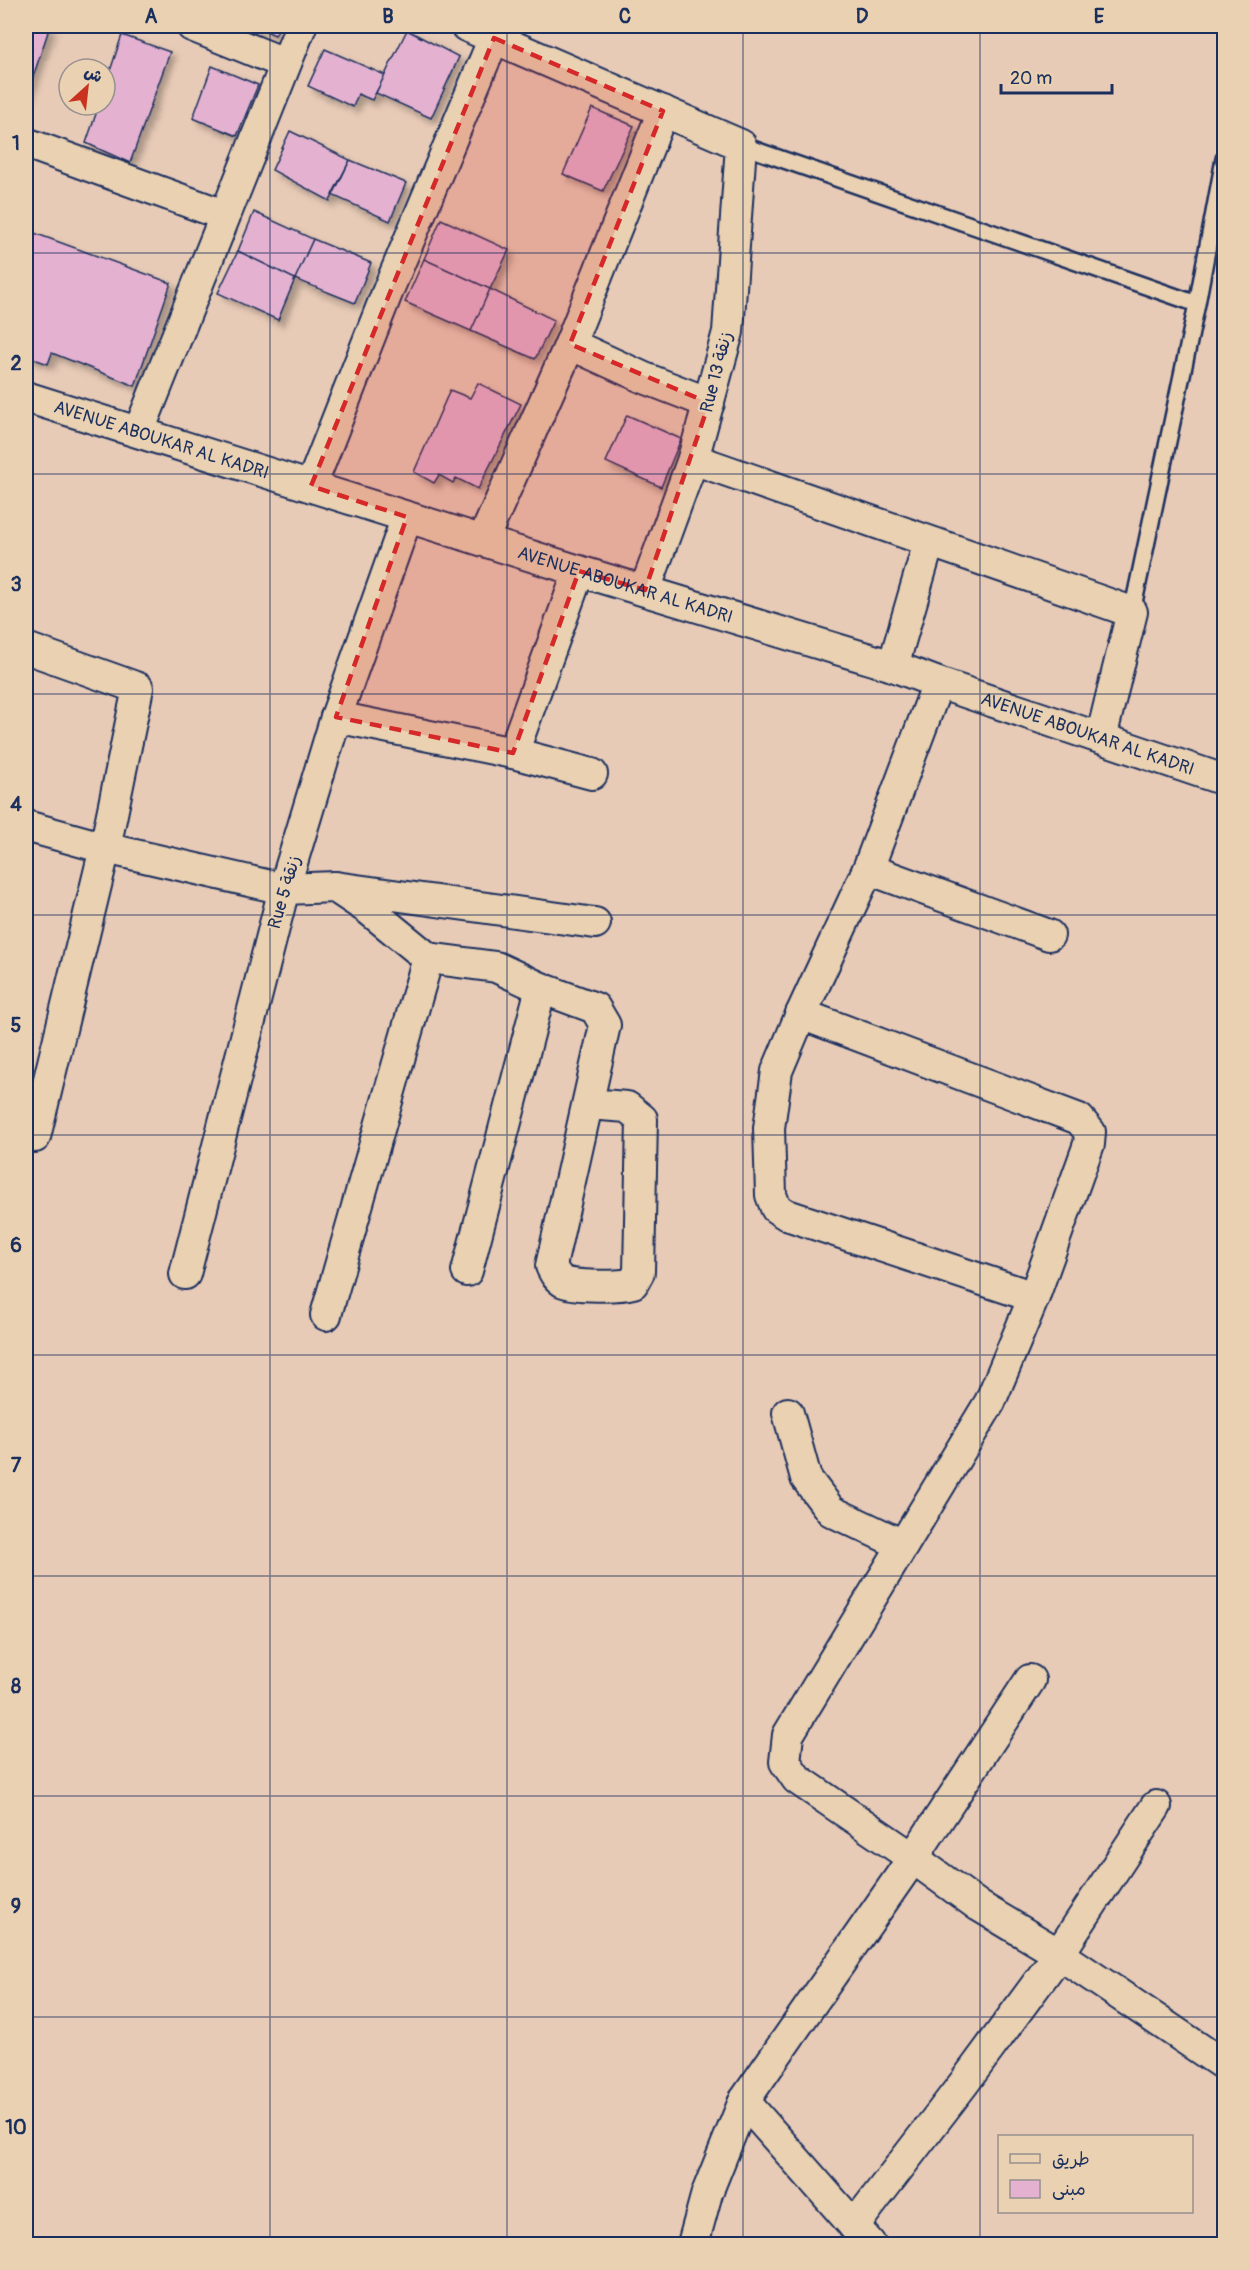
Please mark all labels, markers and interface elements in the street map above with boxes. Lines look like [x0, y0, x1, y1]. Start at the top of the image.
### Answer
text: A [145, 4, 158, 29]
text: B [382, 4, 394, 29]
text: C [619, 4, 631, 29]
text: D [856, 4, 869, 29]
text: E [1094, 4, 1105, 29]
north arrow [57, 57, 117, 117]
scale bar [1001, 57, 1112, 95]
text: ش [81, 62, 106, 87]
text: 20 m [1010, 67, 1052, 90]
text: 1 [12, 131, 20, 156]
street label: Rue 13 زنقة [695, 329, 738, 415]
text: 2 [10, 351, 22, 376]
street label: AVENUE ABOUKAR AL KADRI [51, 396, 272, 485]
street label: AVENUE ABOUKAR AL KADRI [515, 541, 736, 629]
text: 3 [10, 572, 22, 597]
street label: AVENUE ABOUKAR AL KADRI [978, 687, 1197, 781]
text: 4 [10, 792, 22, 817]
street label: Rue 5 زنقة [263, 853, 306, 932]
text: 5 [11, 1013, 22, 1038]
text: 6 [10, 1233, 22, 1258]
text: 7 [11, 1453, 22, 1478]
text: 8 [11, 1674, 21, 1699]
text: 9 [11, 1894, 21, 1919]
text: 10 [5, 2115, 27, 2140]
legend [998, 2135, 1193, 2213]
text: طريق [1052, 2148, 1090, 2171]
text: مبنى [1052, 2178, 1086, 2201]

